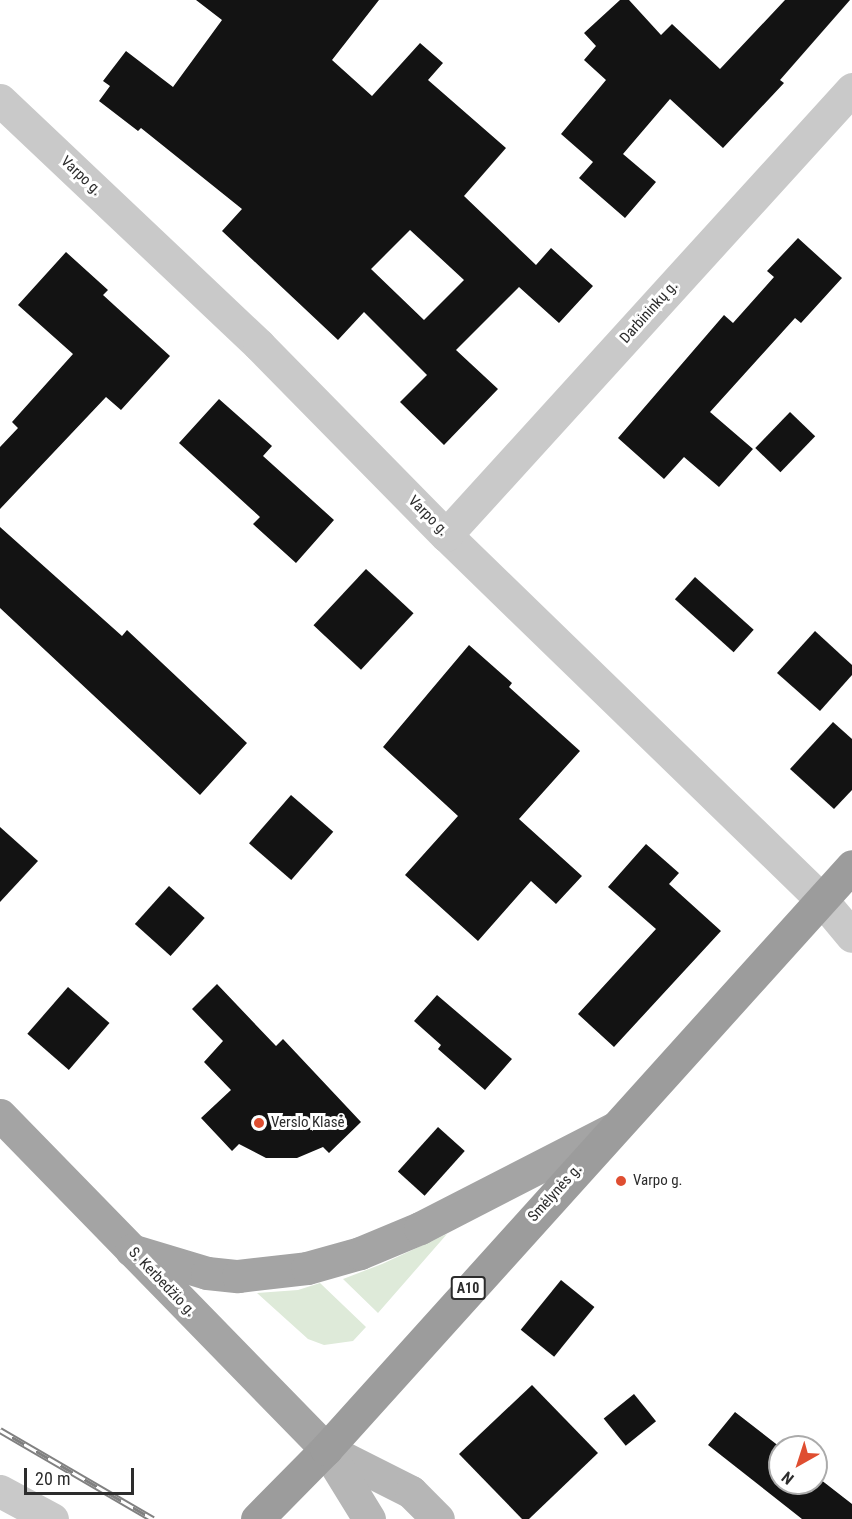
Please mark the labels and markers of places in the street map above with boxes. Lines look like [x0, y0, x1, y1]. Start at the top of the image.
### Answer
place label: Verslo Klasė [271, 1114, 345, 1132]
marker: Verslo Klasė [252, 1116, 266, 1130]
place label: Varpo g. [633, 1172, 683, 1190]
marker: Varpo g. [614, 1174, 628, 1188]

